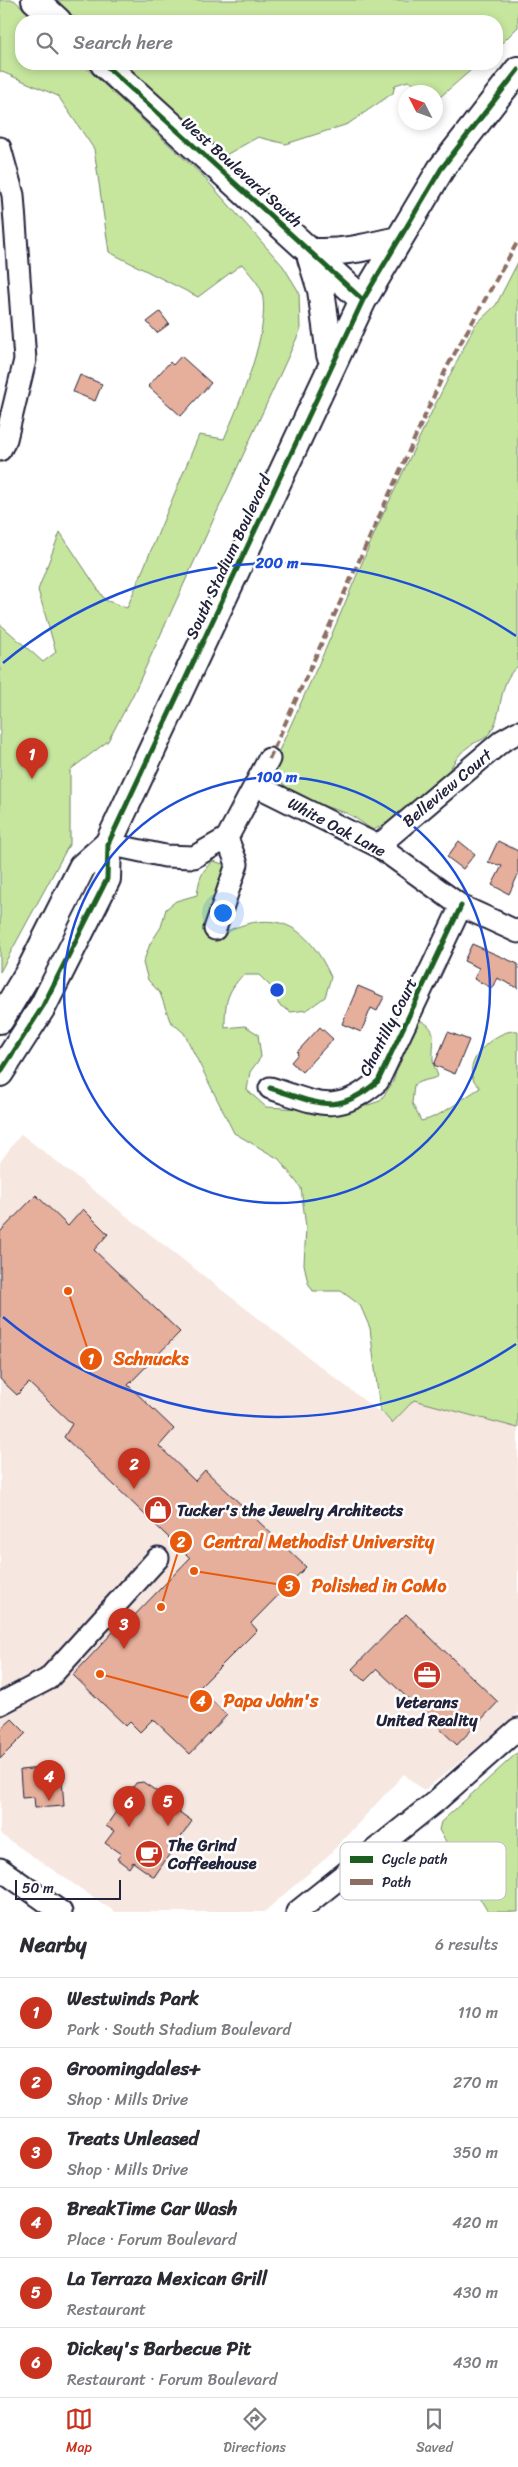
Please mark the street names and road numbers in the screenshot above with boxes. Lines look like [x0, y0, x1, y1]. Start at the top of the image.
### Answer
street label: West Boulevard South [175, 109, 309, 235]
street label: South Stadium Boulevard [177, 469, 280, 644]
street label: Belleview Court [395, 741, 499, 835]
street label: White Oak Lane [283, 789, 391, 865]
street label: Chantilly Court [351, 973, 425, 1081]

